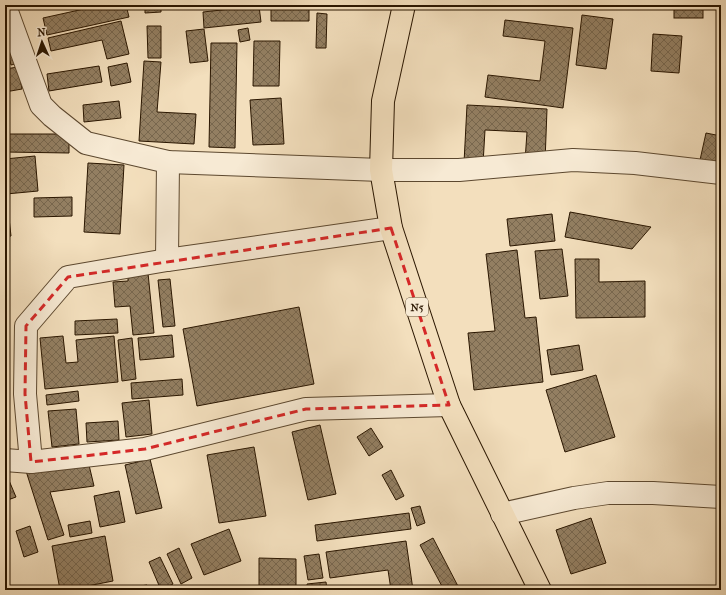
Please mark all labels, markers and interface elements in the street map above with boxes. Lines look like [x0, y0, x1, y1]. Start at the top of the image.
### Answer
north arrow [22, 22, 62, 62]
text: N [37, 26, 47, 39]
road number: N5 [406, 298, 428, 316]

